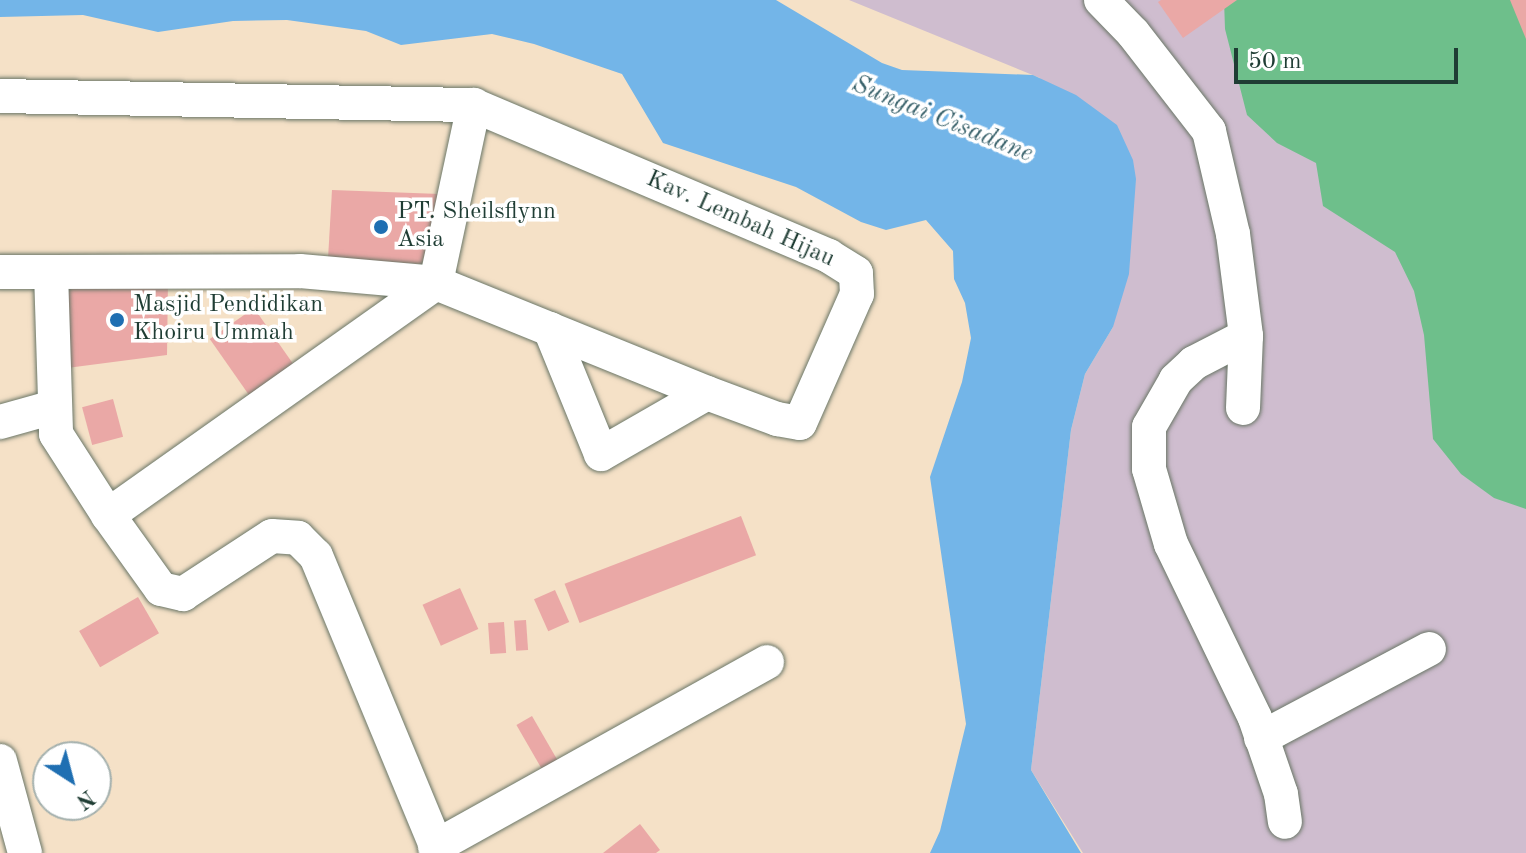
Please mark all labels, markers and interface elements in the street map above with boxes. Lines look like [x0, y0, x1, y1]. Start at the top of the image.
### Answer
scale bar [1238, 32, 1462, 82]
text: 50 m [1248, 50, 1302, 74]
water label: Sungai Cisadane [847, 69, 1037, 171]
street label: Kav. Lembah Hijau [641, 166, 839, 274]
place label: PT. Sheilsflynn Asia [397, 199, 556, 255]
marker: PT. Sheilsflynn Asia [372, 218, 390, 236]
place label: Masjid Pendidikan Khoiru Ummah [133, 292, 323, 348]
marker: Masjid Pendidikan Khoiru Ummah [108, 311, 126, 329]
north arrow [32, 741, 112, 821]
text: N [72, 785, 98, 813]

